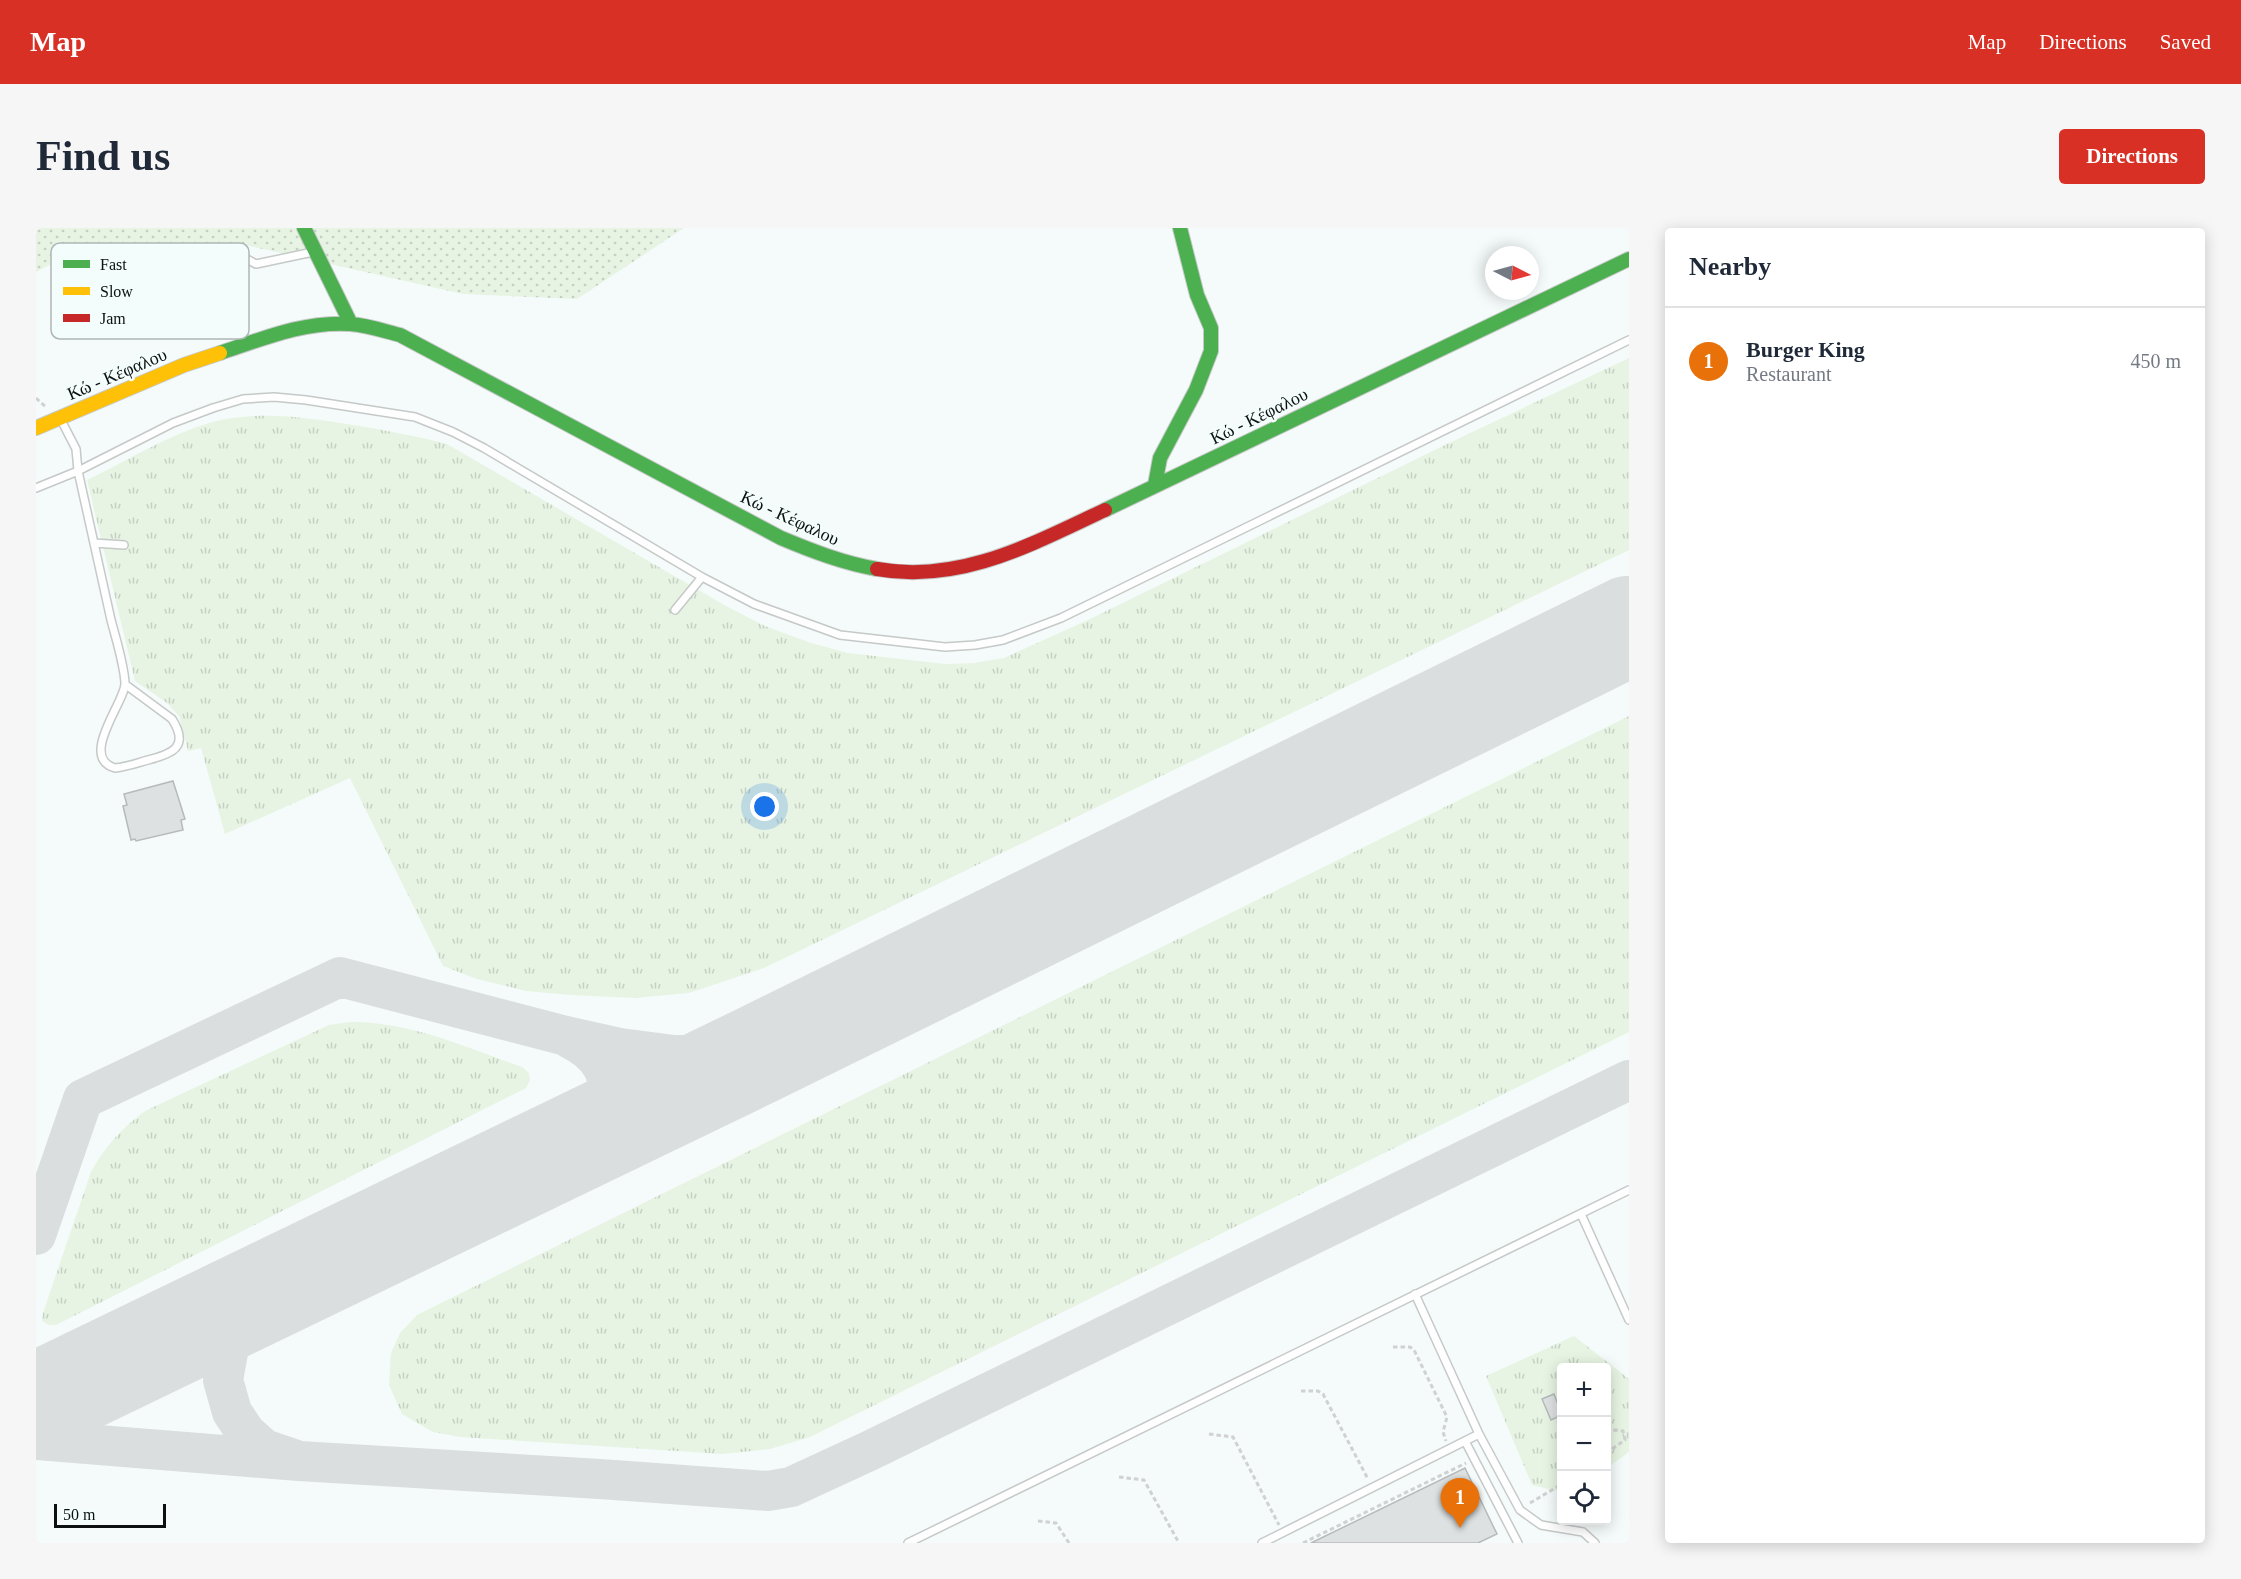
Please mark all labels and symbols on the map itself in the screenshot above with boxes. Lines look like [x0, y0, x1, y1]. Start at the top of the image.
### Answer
legend [51, 243, 249, 339]
north arrow [1485, 246, 1539, 300]
text: Fast [100, 256, 127, 273]
text: Slow [100, 283, 133, 300]
text: Jam [100, 310, 126, 327]
street label: Κώ - Κέφαλου [64, 344, 170, 404]
street label: Κώ - Κέφαλου [1207, 384, 1311, 448]
street label: Κώ - Κέφαλου [738, 486, 842, 550]
your location [750, 792, 779, 821]
pin: 1 [1440, 1478, 1480, 1528]
scale bar [54, 1501, 166, 1528]

